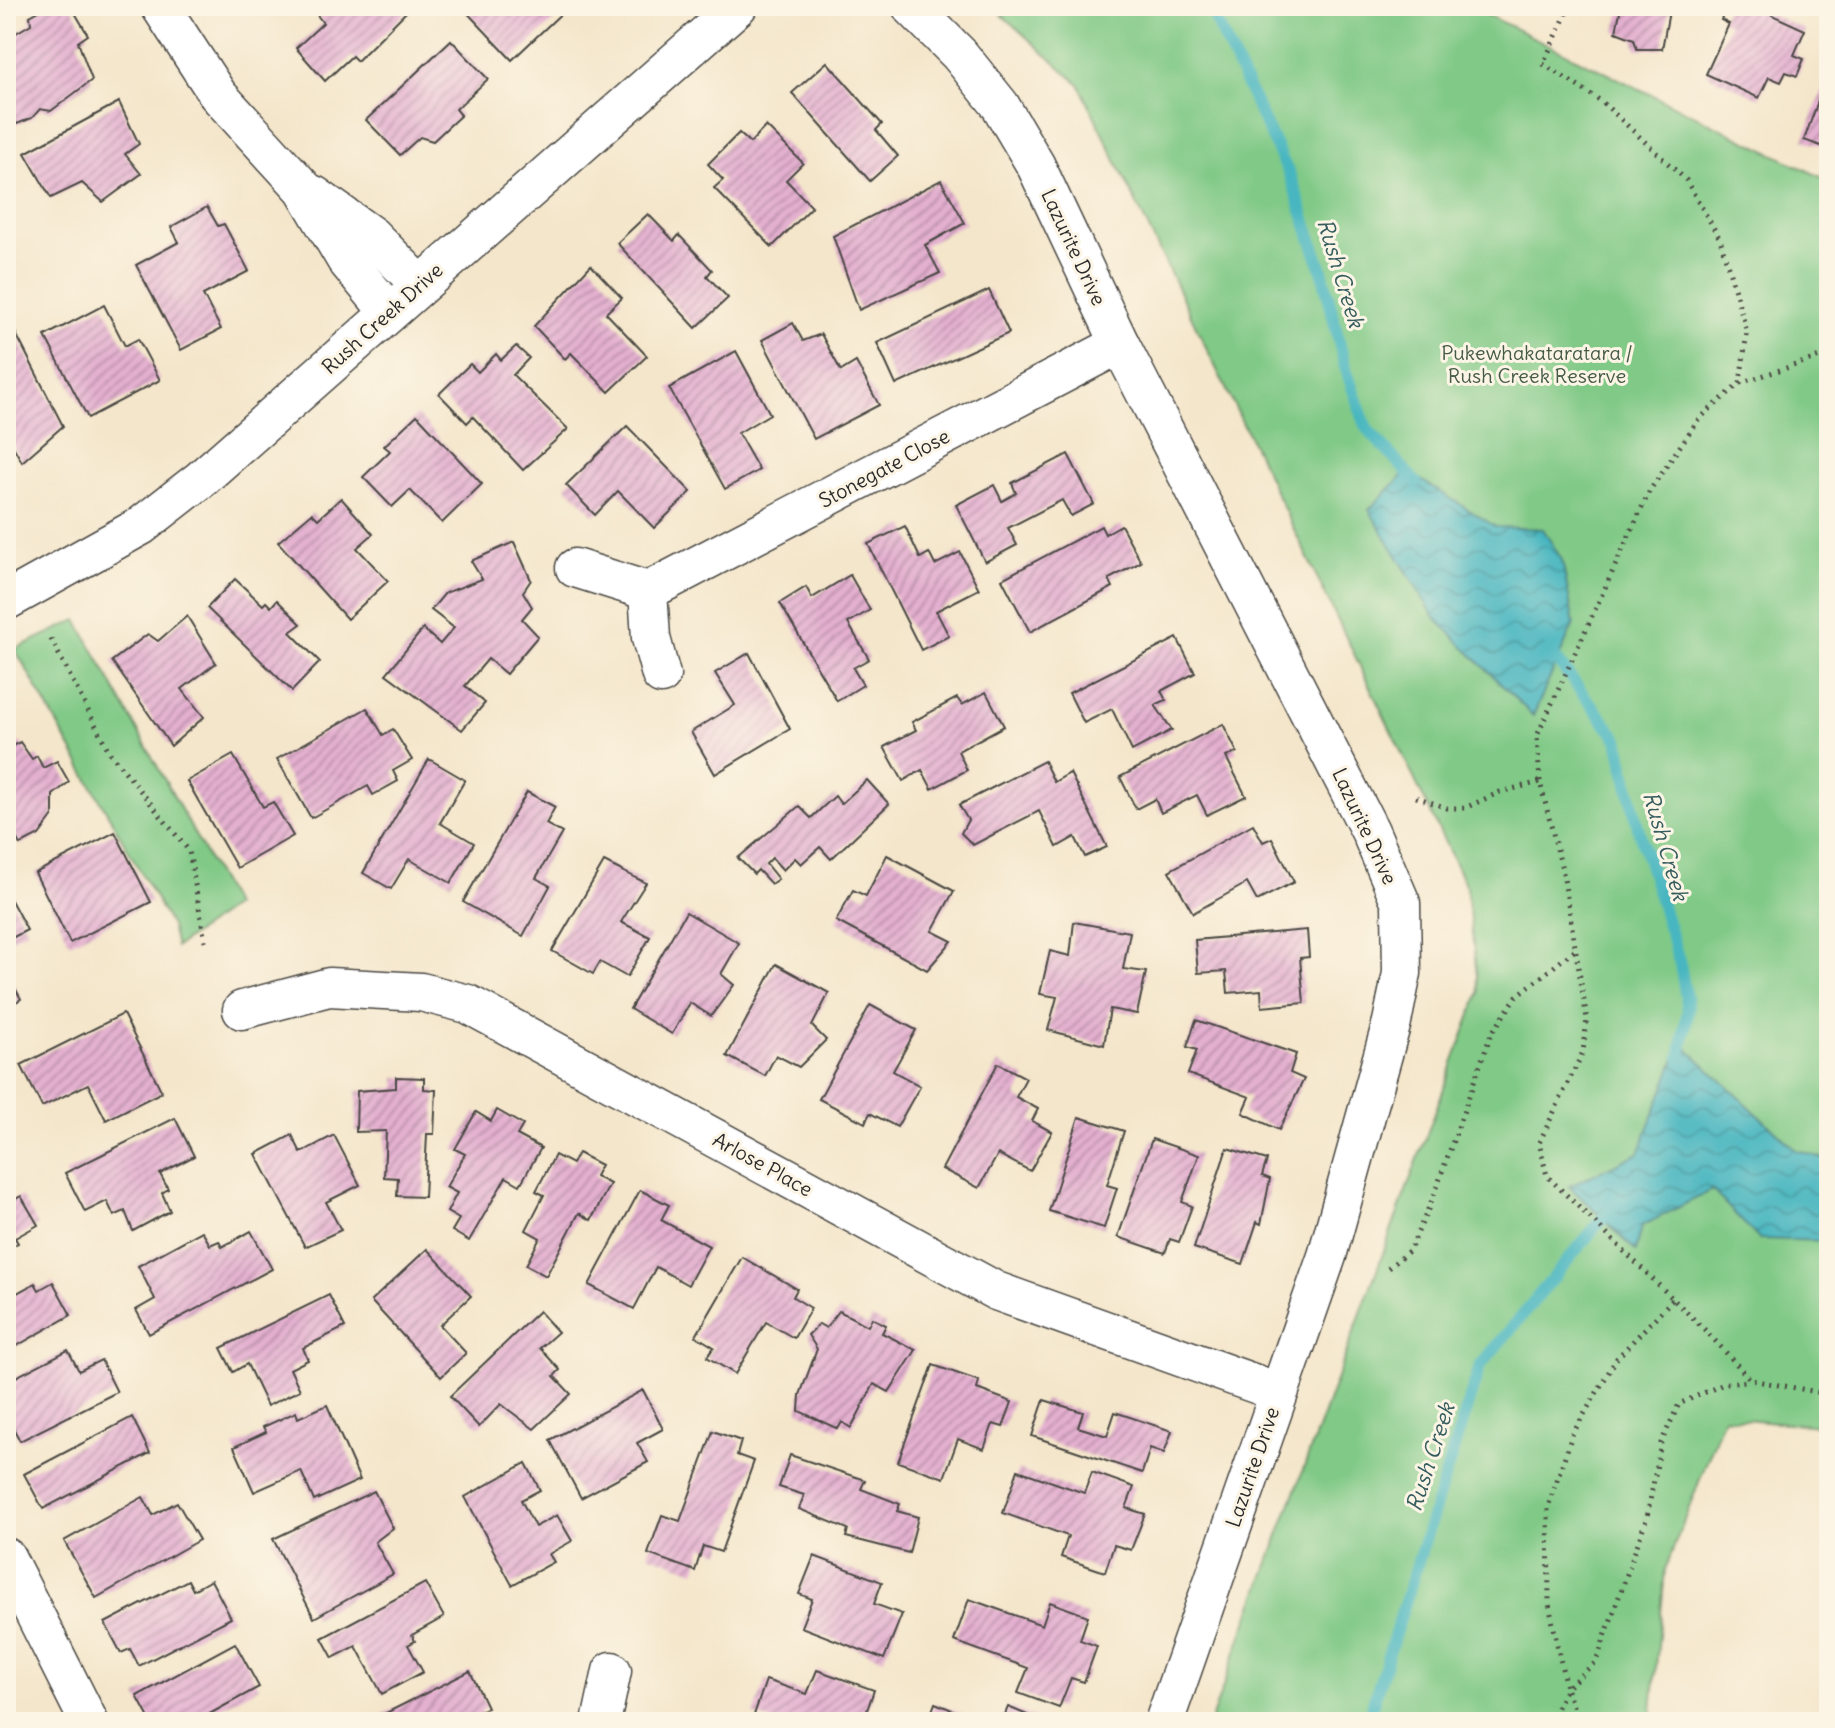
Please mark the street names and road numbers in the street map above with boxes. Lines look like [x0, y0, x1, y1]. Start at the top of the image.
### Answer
street label: Lazurite Drive [1036, 185, 1112, 309]
street label: Rush Creek Drive [316, 257, 448, 379]
street label: Stonegate Close [814, 423, 954, 513]
street label: Lazurite Drive [1327, 764, 1403, 888]
street label: Arlose Place [709, 1126, 817, 1202]
street label: Lazurite Drive [1220, 1404, 1284, 1530]

